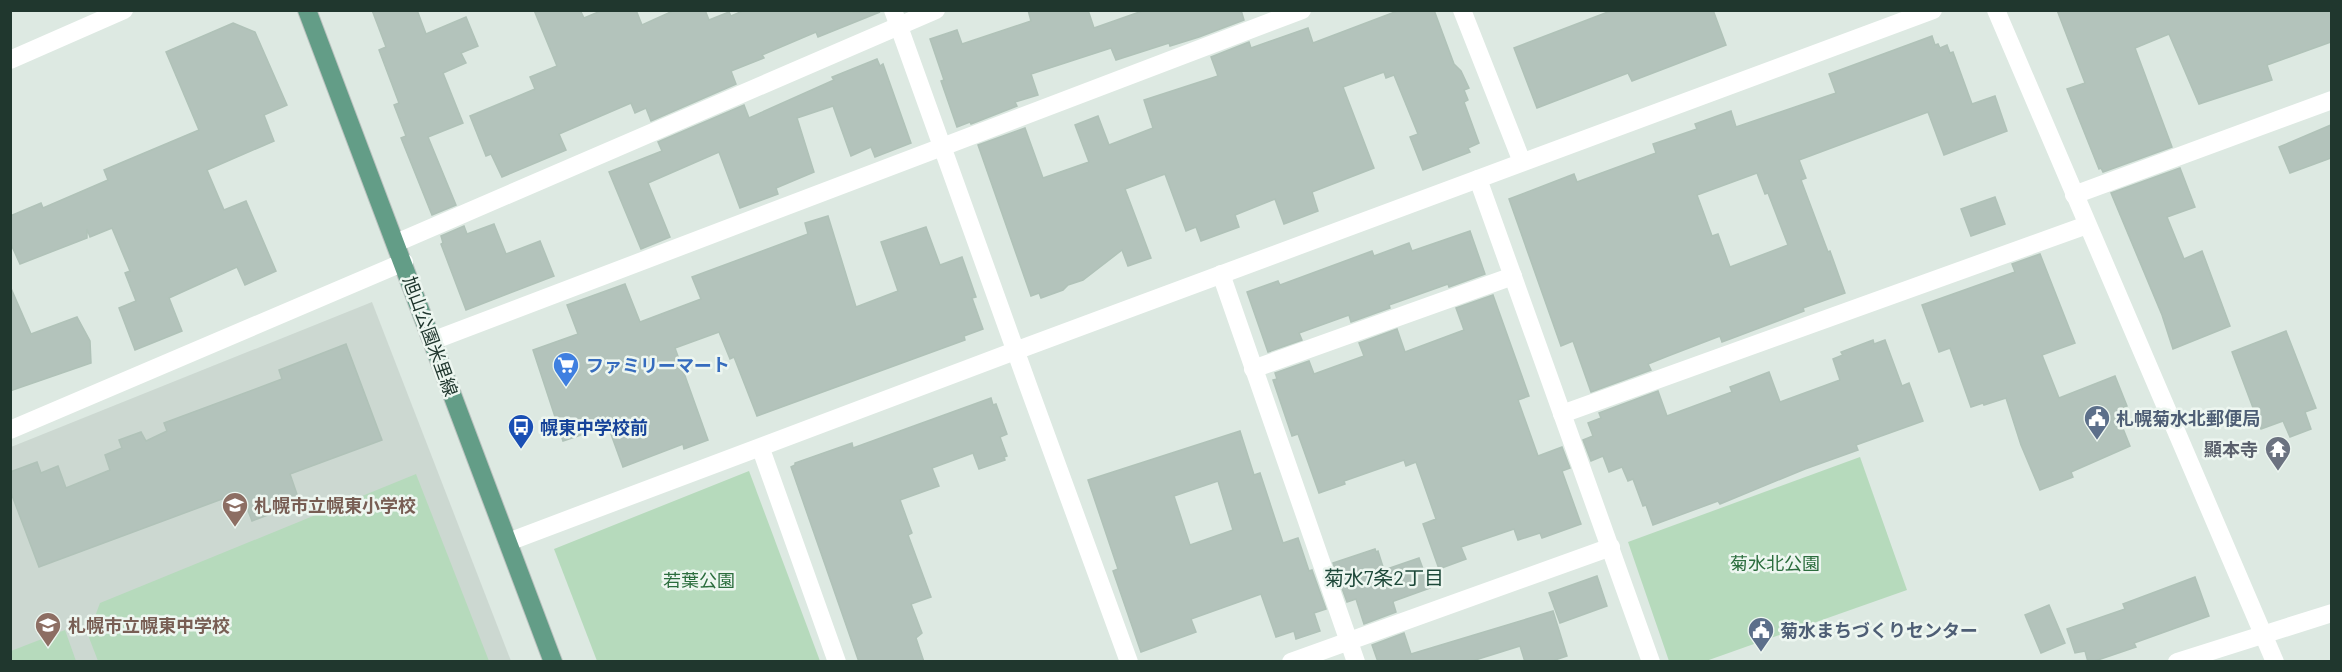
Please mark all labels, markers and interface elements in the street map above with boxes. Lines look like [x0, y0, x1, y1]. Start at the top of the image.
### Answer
street label: 旭山公園米里線 [399, 273, 463, 399]
supermarket icon: ファミリーマート [551, 350, 581, 388]
place label: ファミリーマート [586, 354, 730, 376]
public building icon: 札幌菊水北郵便局 [2082, 403, 2112, 441]
place label: 札幌菊水北郵便局 [2116, 407, 2260, 429]
bus stop icon: 幌東中学校前 [506, 412, 536, 450]
place label: 幌東中学校前 [540, 416, 648, 438]
temple icon: 顯本寺 [2263, 434, 2293, 472]
place label: 顯本寺 [2204, 438, 2258, 460]
school or university icon: 札幌市立幌東小学校 [220, 490, 250, 528]
place label: 札幌市立幌東小学校 [254, 494, 416, 516]
park label: 菊水北公園 [1730, 552, 1820, 574]
district label: 菊水7条2丁目 [1324, 565, 1444, 589]
park label: 若葉公園 [663, 569, 735, 591]
school or university icon: 札幌市立幌東中学校 [33, 610, 63, 648]
place label: 札幌市立幌東中学校 [68, 614, 230, 636]
public building icon: 菊水まちづくりセンター [1746, 615, 1776, 653]
place label: 菊水まちづくりセンター [1780, 619, 1978, 641]

